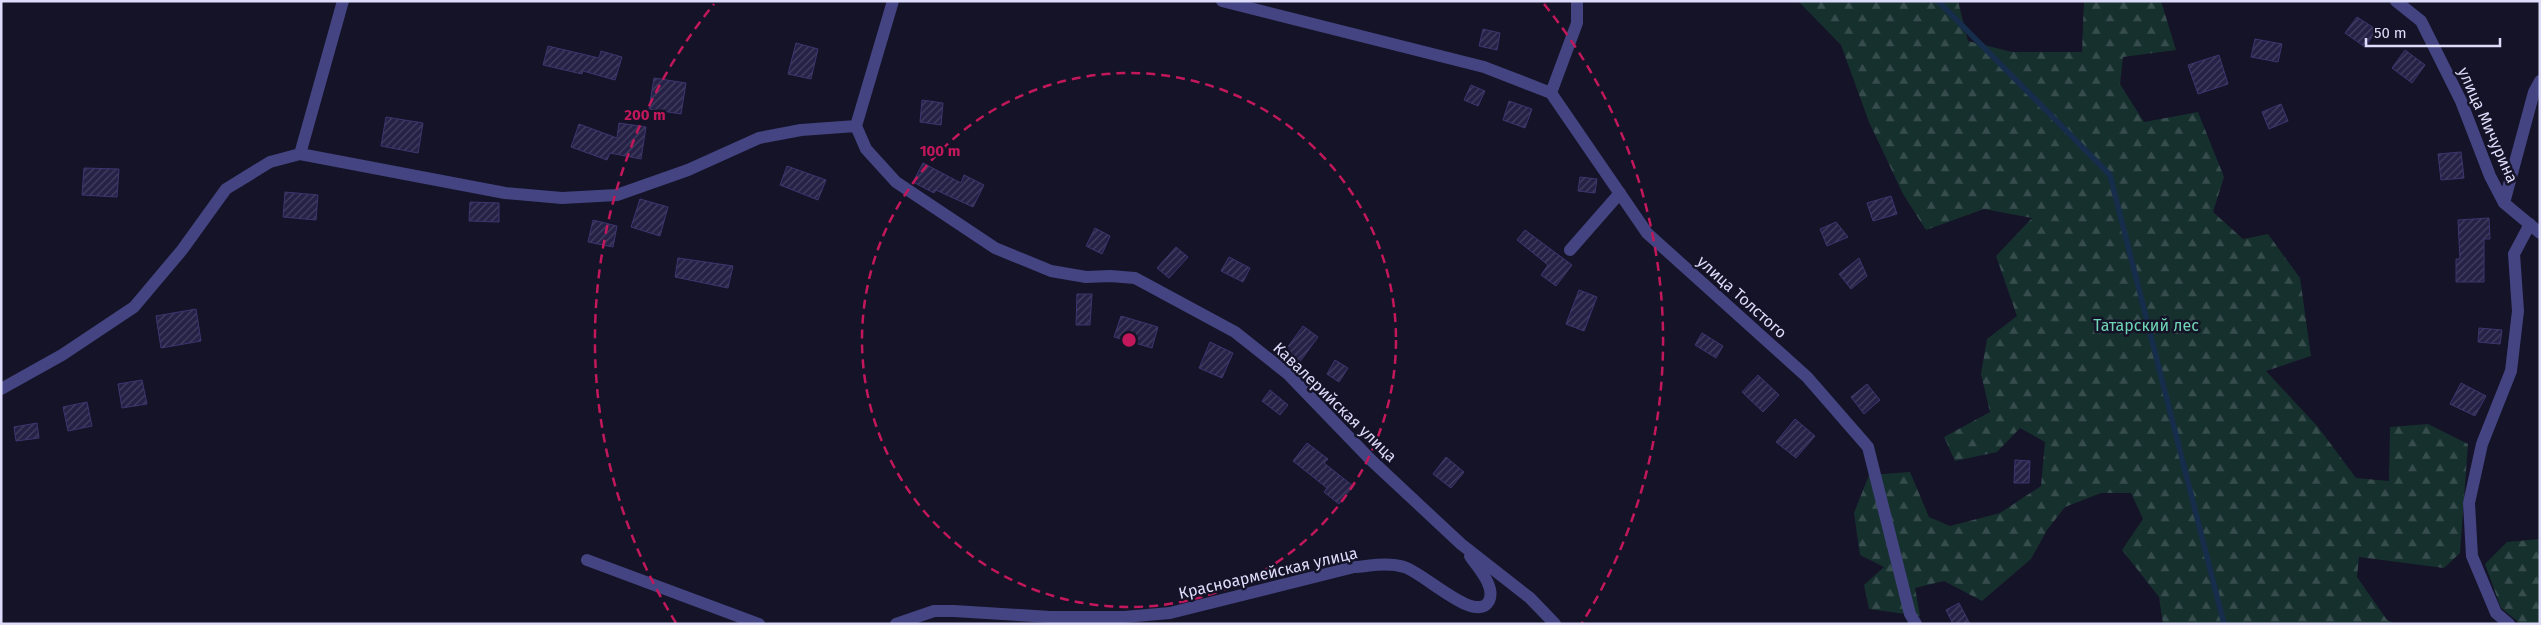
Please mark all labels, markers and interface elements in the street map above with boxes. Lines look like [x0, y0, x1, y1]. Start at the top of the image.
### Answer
scale bar [2366, 15, 2500, 47]
text: 50 m [2374, 24, 2407, 42]
street label: улица Мичурина [2454, 64, 2522, 186]
text: 200 m [624, 106, 666, 124]
text: 100 m [920, 142, 960, 160]
street label: улица Толстого [1693, 252, 1791, 342]
park label: Татарский лес [2093, 316, 2199, 335]
centre of rings [1120, 331, 1138, 349]
street label: Кавалерийская улица [1269, 338, 1401, 466]
street label: Красноармейская улица [1177, 543, 1359, 603]

